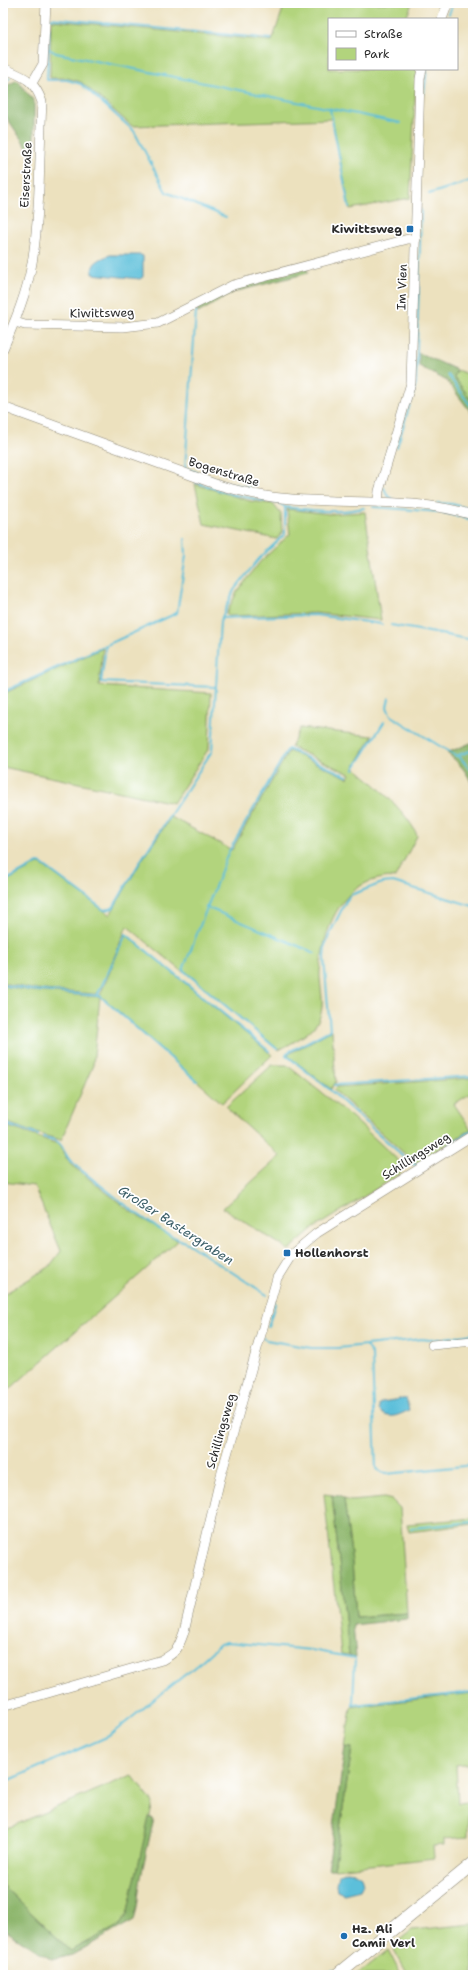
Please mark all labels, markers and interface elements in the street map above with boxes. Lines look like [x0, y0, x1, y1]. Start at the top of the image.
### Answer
legend [328, 18, 458, 70]
text: Straße [364, 26, 403, 42]
text: Park [364, 46, 390, 62]
street label: Eiserstraße [16, 142, 36, 208]
place label: Kiwittsweg [332, 221, 402, 237]
marker: Kiwittsweg [405, 224, 415, 234]
street label: Im Vien [393, 264, 411, 310]
street label: Kiwittsweg [69, 304, 135, 322]
street label: Bogenstraße [187, 454, 262, 490]
street label: Schillingsweg [379, 1129, 453, 1183]
water label: Großer Bastergraben [115, 1181, 237, 1269]
place label: Hollenhorst [295, 1245, 369, 1261]
marker: Hollenhorst [282, 1248, 292, 1258]
street label: Schillingsweg [203, 1391, 239, 1471]
place label: Hz. Ali Camii Verl [352, 1921, 415, 1951]
marker: Hz. Ali Camii Verl [339, 1931, 349, 1941]

